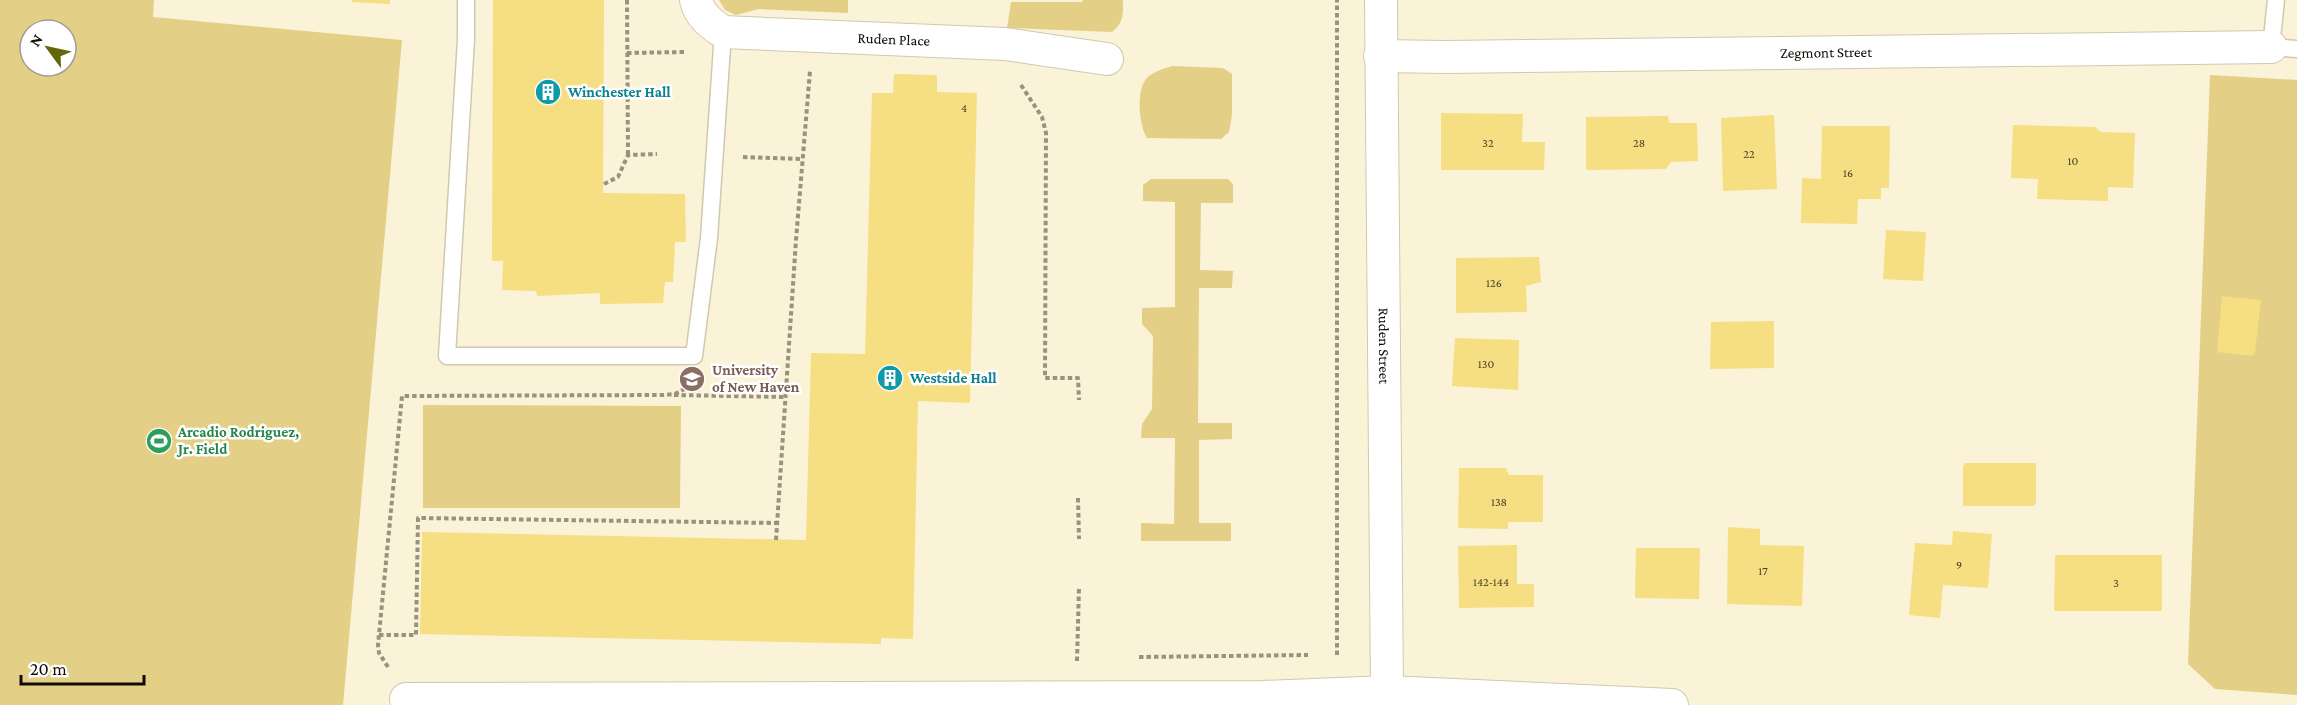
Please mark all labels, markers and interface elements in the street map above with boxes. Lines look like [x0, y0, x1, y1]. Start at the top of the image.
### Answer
north arrow [18, 18, 78, 78]
street label: Ruden Place [857, 30, 931, 49]
text: N [26, 31, 46, 49]
street label: Zegmont Street [1780, 44, 1873, 62]
building icon: Winchester Hall [533, 77, 563, 107]
place label: Winchester Hall [567, 84, 671, 100]
house number: 4 [961, 101, 967, 115]
house number: 32 [1482, 136, 1494, 150]
house number: 28 [1633, 136, 1645, 150]
house number: 22 [1743, 147, 1755, 161]
house number: 10 [2068, 154, 2079, 168]
house number: 16 [1843, 166, 1853, 180]
house number: 126 [1486, 276, 1502, 290]
street label: Ruden Street [1376, 308, 1392, 385]
house number: 130 [1478, 357, 1494, 371]
place label: University of New Haven [712, 362, 800, 395]
building icon: Westside Hall [875, 363, 905, 393]
school or university icon: University of New Haven [677, 364, 707, 394]
place label: Westside Hall [909, 370, 997, 386]
place label: Arcadio Rodriguez, Jr. Field [176, 424, 299, 457]
sports icon: Arcadio Rodriguez, Jr. Field [144, 426, 174, 456]
house number: 138 [1491, 495, 1507, 509]
house number: 9 [1956, 558, 1962, 572]
house number: 17 [1758, 564, 1768, 578]
house number: 142-144 [1473, 575, 1509, 589]
house number: 3 [2113, 576, 2119, 590]
scale bar [21, 648, 144, 686]
text: 20 m [30, 659, 67, 679]

